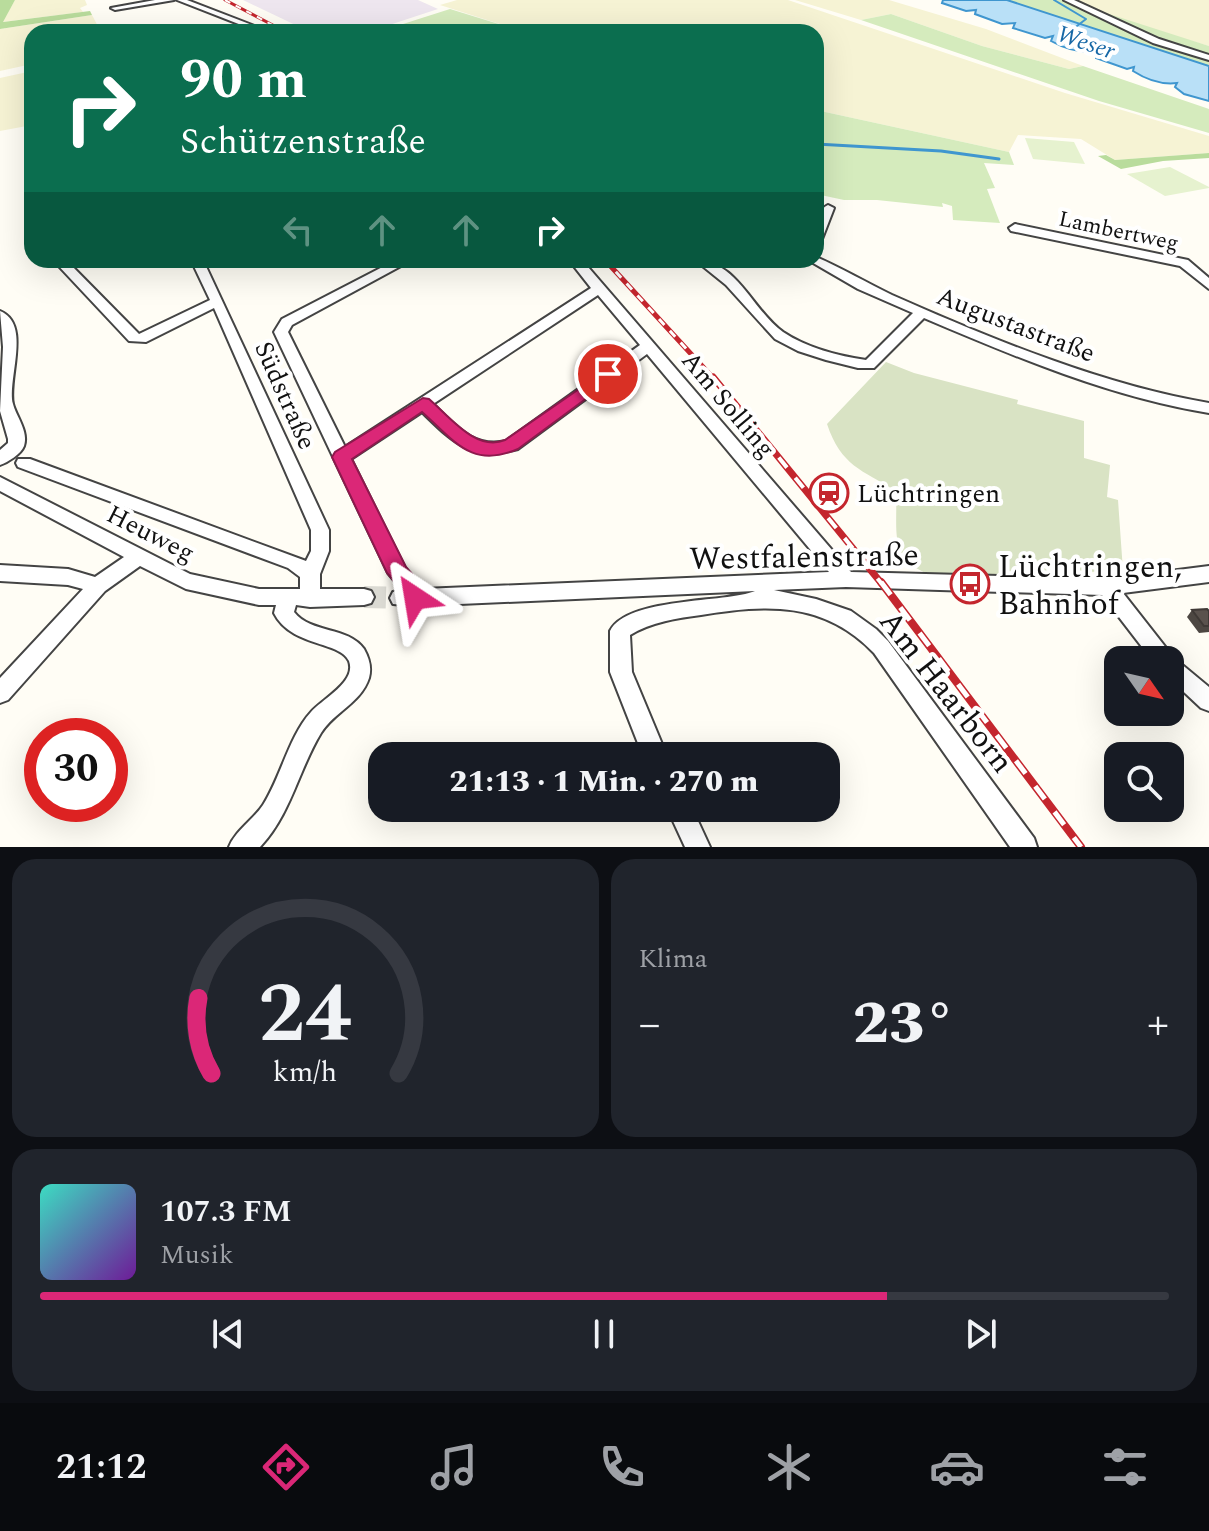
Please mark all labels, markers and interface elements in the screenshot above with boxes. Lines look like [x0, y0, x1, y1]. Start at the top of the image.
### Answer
water label: Weser [1052, 16, 1120, 70]
text: 90 m [180, 38, 307, 123]
icon: right [48, 56, 152, 160]
text: Schützenstraße [180, 115, 426, 170]
street label: Lambertweg [1055, 203, 1182, 260]
icon: left [276, 208, 320, 252]
icon: ahead [360, 208, 404, 252]
icon: ahead [444, 208, 488, 252]
icon: right [528, 208, 572, 252]
street label: Augustastraße [930, 276, 1101, 374]
street label: Südstraße [243, 335, 327, 456]
pin [574, 340, 642, 408]
street label: Am Solling [671, 342, 785, 467]
icon: arrive [586, 352, 630, 396]
station icon: Lüchtringen [808, 472, 850, 514]
place label: Lüchtringen [857, 474, 1000, 514]
street label: Heuweg [99, 495, 202, 573]
street label: Westfalenstraße [689, 531, 919, 584]
place label: Lüchtringen, Bahnhof [998, 543, 1182, 629]
position arrow [373, 556, 457, 640]
bus stop icon: Lüchtringen, Bahnhof [949, 563, 991, 605]
street label: Am Haarborn [866, 600, 1026, 784]
north arrow [1104, 646, 1184, 726]
map controls [1104, 646, 1184, 822]
speed limit sign: 30 [24, 718, 128, 822]
button: search [1104, 742, 1184, 822]
text: 21:13 · 1 Min. · 270 m [450, 759, 758, 805]
text: Klima [639, 939, 707, 979]
text: 24 [259, 952, 352, 1079]
text: 23° [853, 978, 955, 1070]
text: − [639, 991, 661, 1058]
text: + [1147, 991, 1169, 1058]
text: km/h [273, 1051, 337, 1094]
text: 107.3 FM [160, 1189, 292, 1235]
text: Musik [160, 1235, 233, 1275]
icon: previous [206, 1312, 250, 1356]
icon: pause [582, 1312, 626, 1356]
icon: next [959, 1312, 1003, 1356]
icon: directions [258, 1439, 314, 1495]
icon: music [426, 1439, 482, 1495]
icon: phone [594, 1439, 650, 1495]
icon: climate [761, 1439, 817, 1495]
icon: car [929, 1439, 985, 1495]
icon: filters [1097, 1439, 1153, 1495]
text: 21:12 [56, 1440, 146, 1495]

